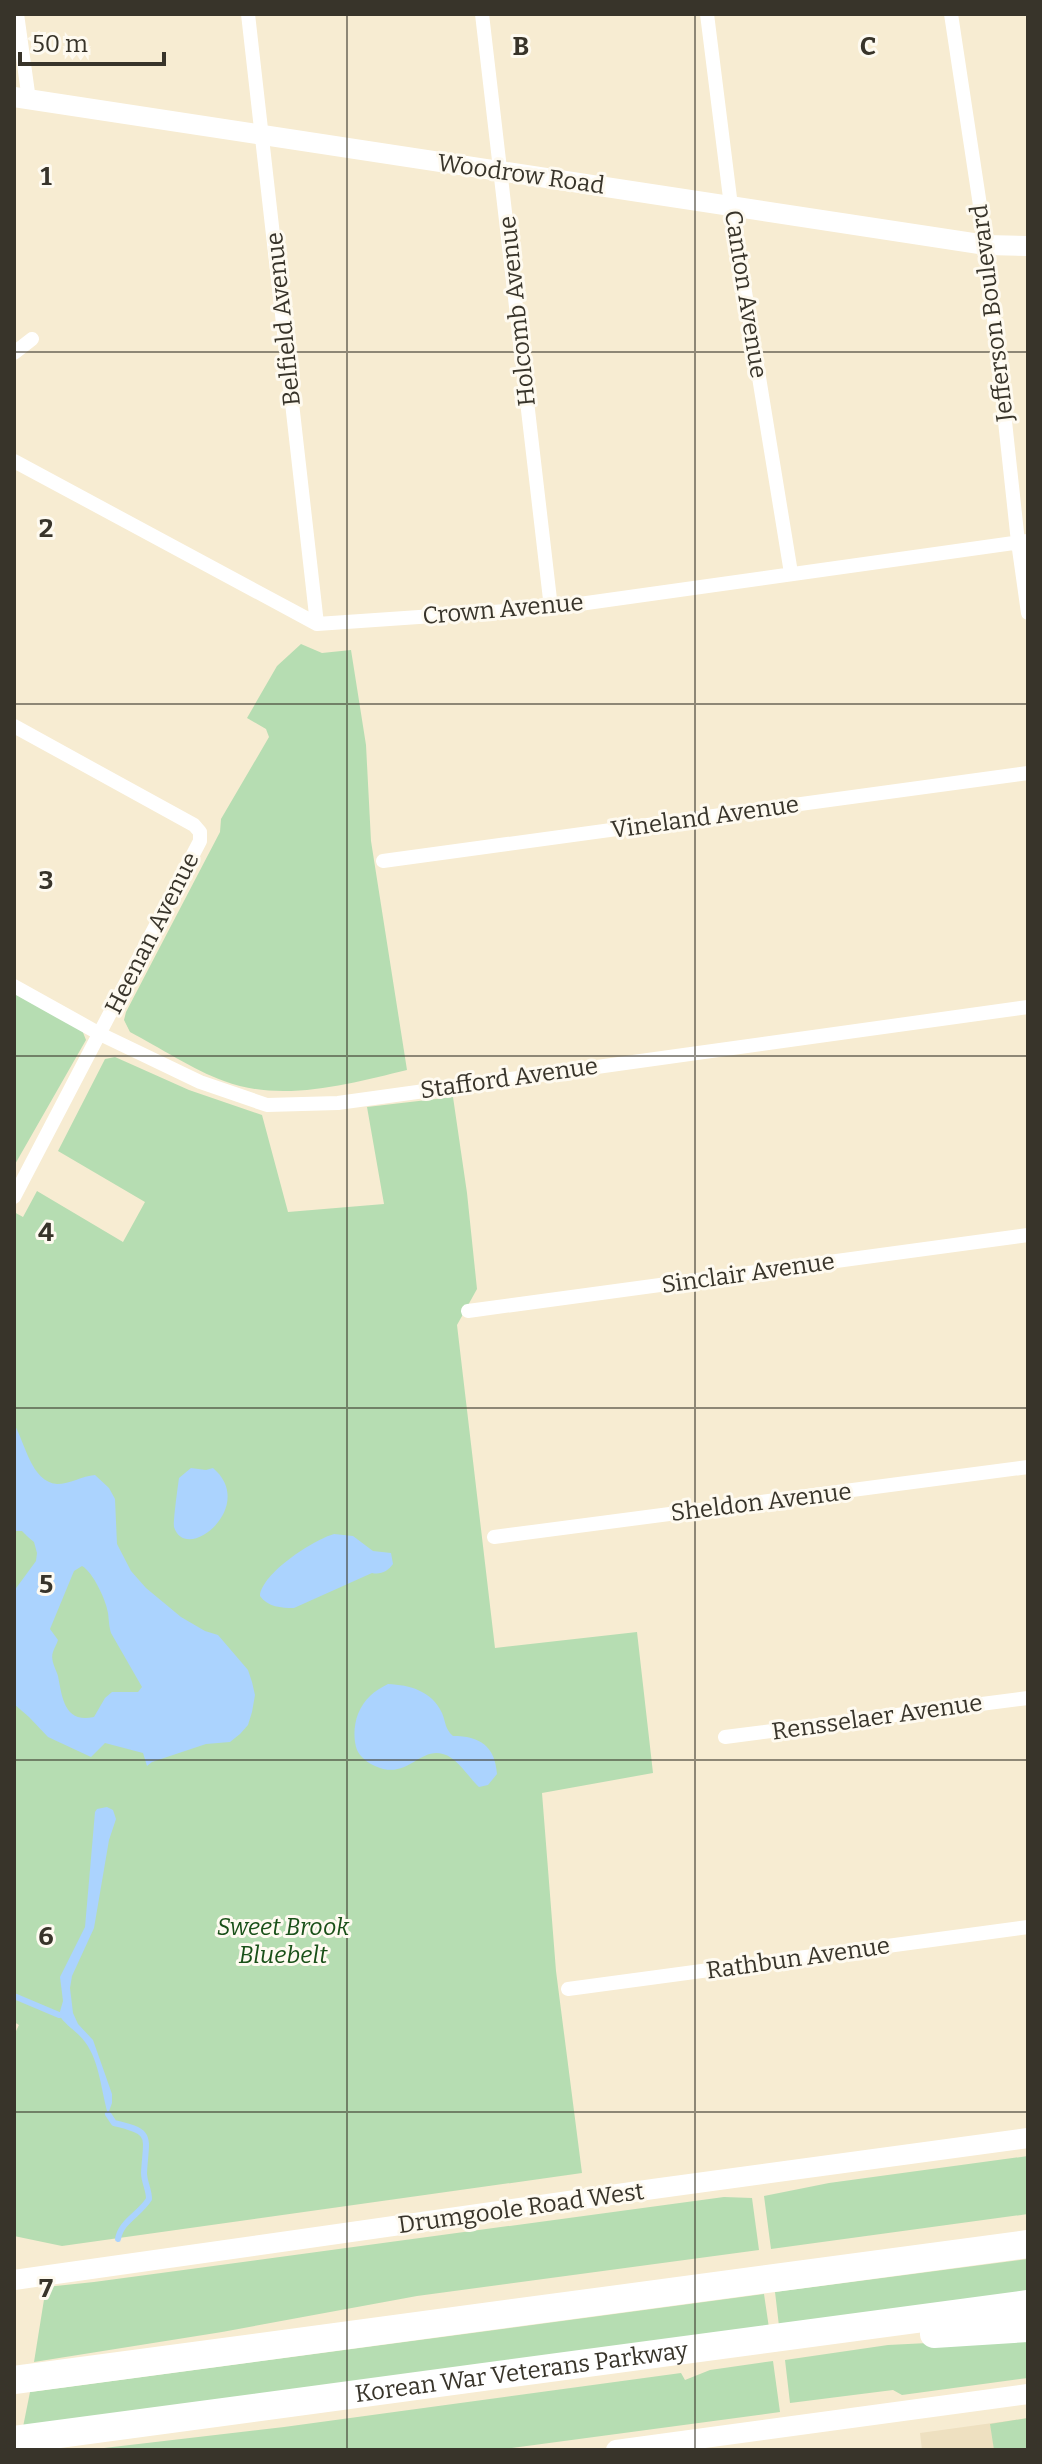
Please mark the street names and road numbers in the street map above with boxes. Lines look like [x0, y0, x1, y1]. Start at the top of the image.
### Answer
street label: Woodrow Road [436, 148, 606, 200]
street label: Jefferson Boulevard [965, 203, 1019, 424]
street label: Canton Avenue [719, 208, 773, 380]
street label: Holcomb Avenue [493, 215, 541, 407]
street label: Belfield Avenue [260, 231, 306, 407]
street label: Crown Avenue [421, 588, 585, 630]
street label: Vineland Avenue [609, 790, 801, 844]
street label: Heenan Avenue [99, 847, 205, 1019]
street label: Stafford Avenue [418, 1052, 600, 1104]
street label: Sinclair Avenue [660, 1247, 836, 1299]
street label: Sheldon Avenue [669, 1477, 853, 1527]
street label: Rensselaer Avenue [770, 1688, 984, 1746]
street label: Rathbun Avenue [704, 1931, 892, 1985]
street label: Drumgoole Road West [396, 2177, 646, 2239]
street label: Korean War Veterans Parkway [353, 2336, 690, 2408]

